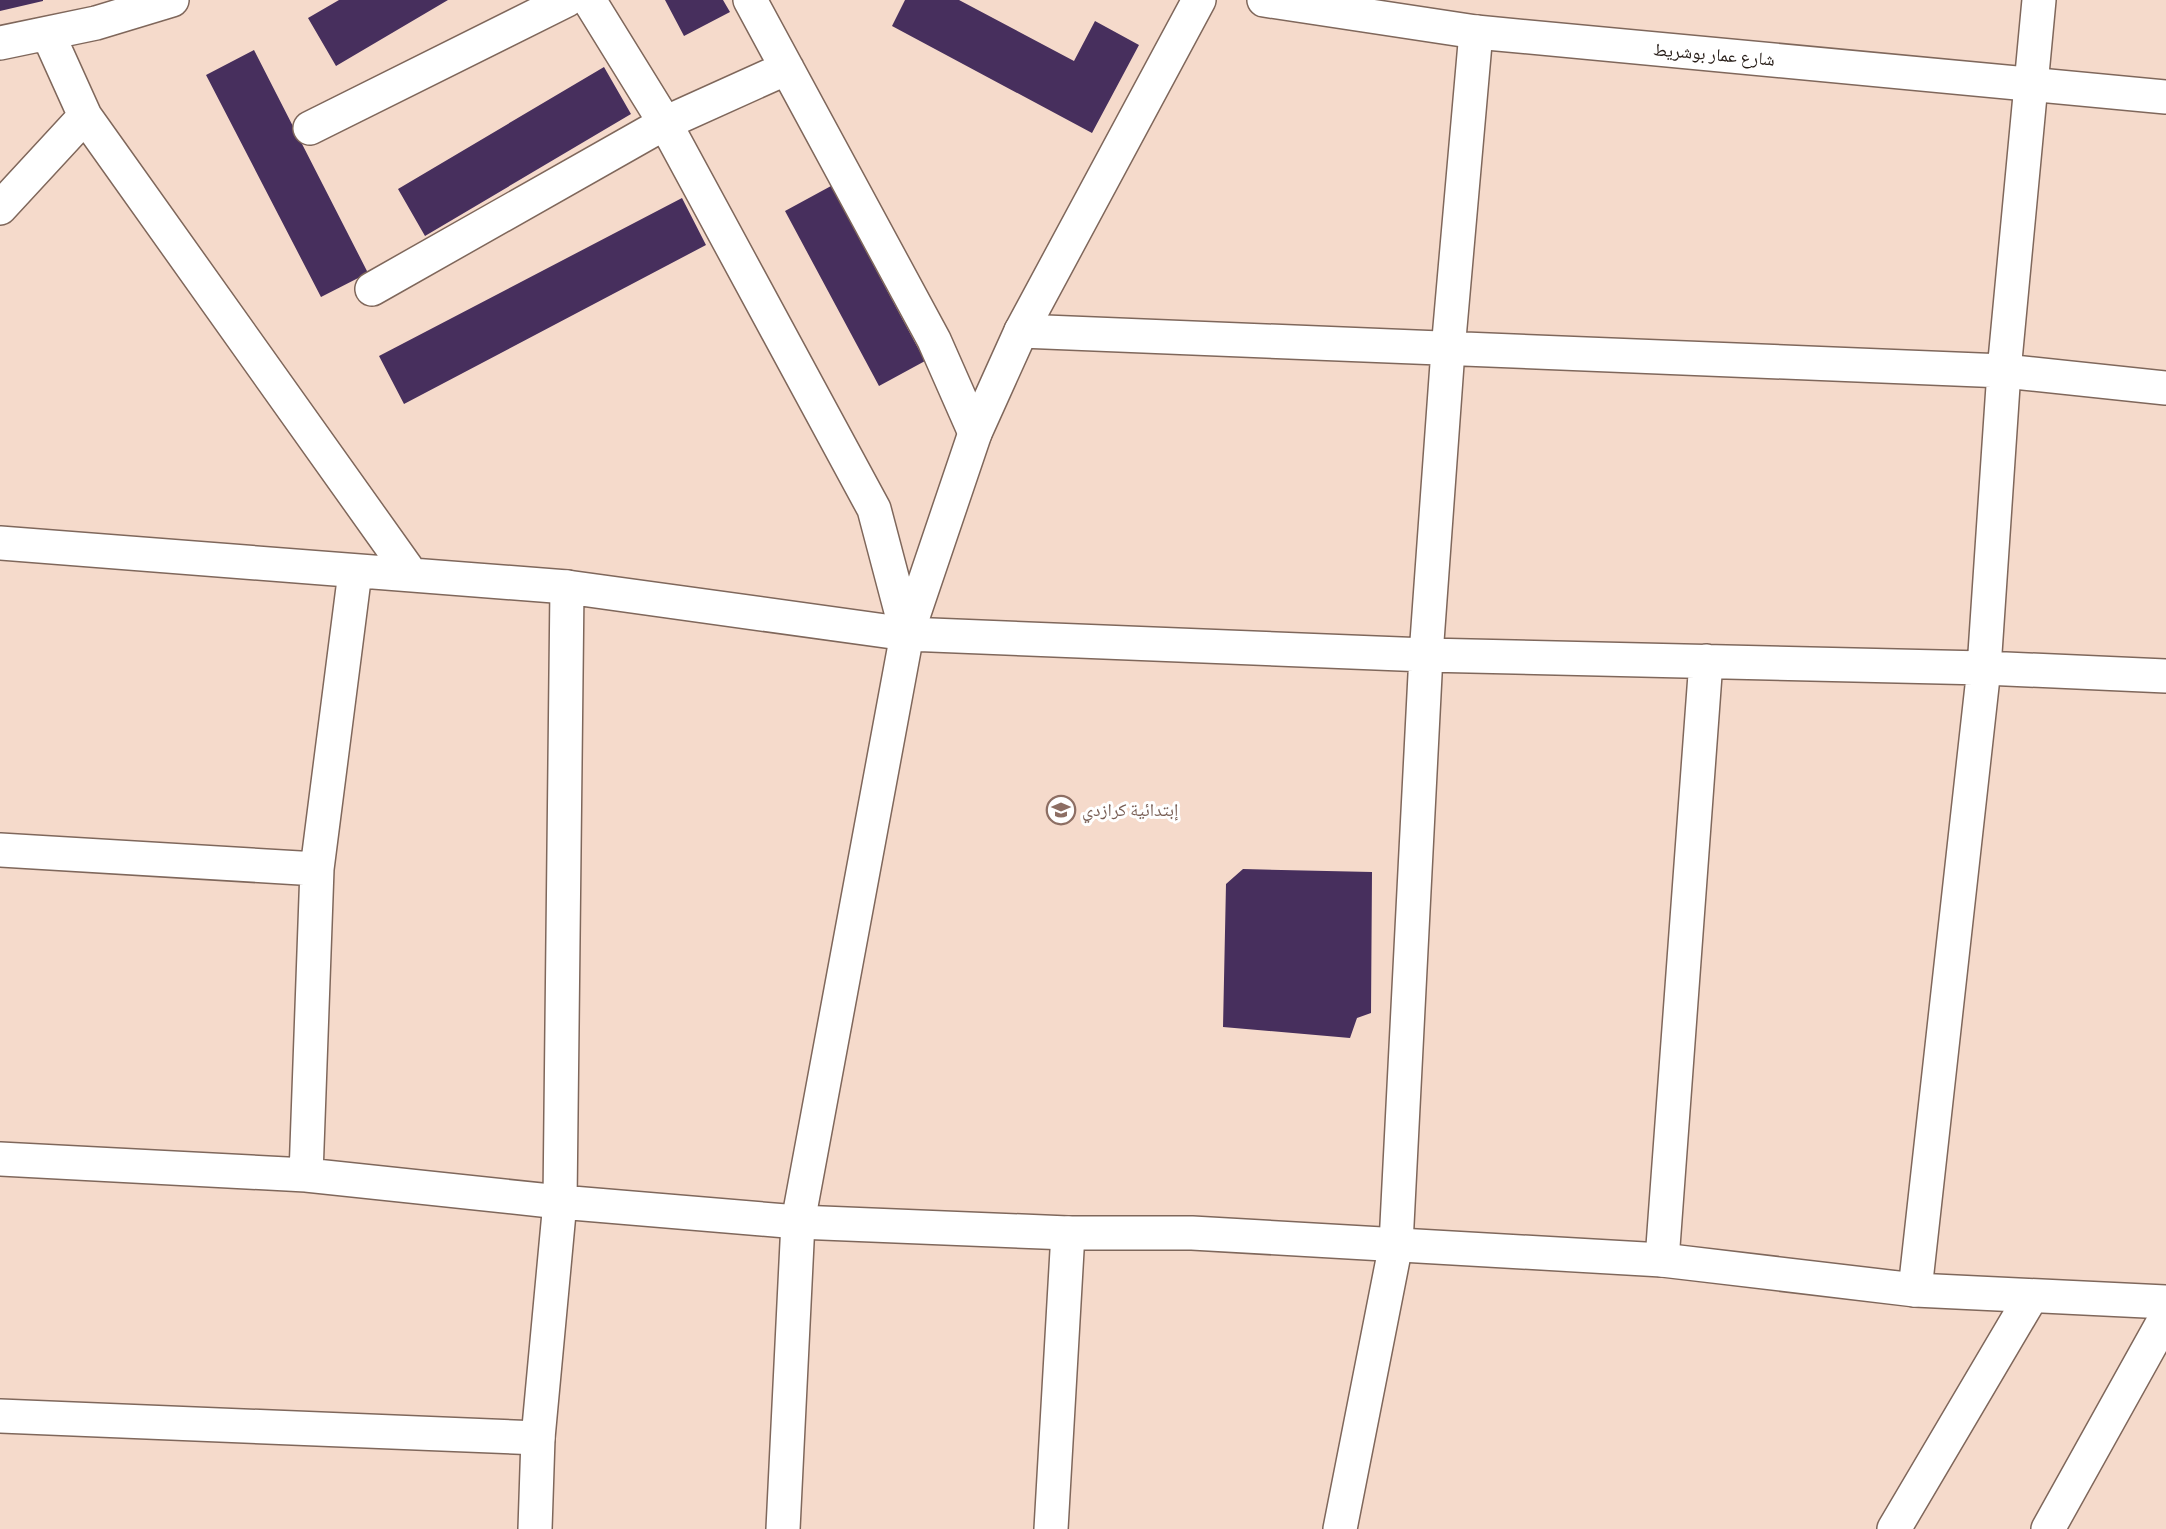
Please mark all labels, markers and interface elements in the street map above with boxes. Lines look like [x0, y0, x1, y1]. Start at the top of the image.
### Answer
street label: شارع عمار بوشريط [1652, 37, 1776, 73]
school or university icon: إبتدائية كرازدي [1045, 794, 1077, 826]
place label: إبتدائية كرازدي [1082, 798, 1178, 824]

